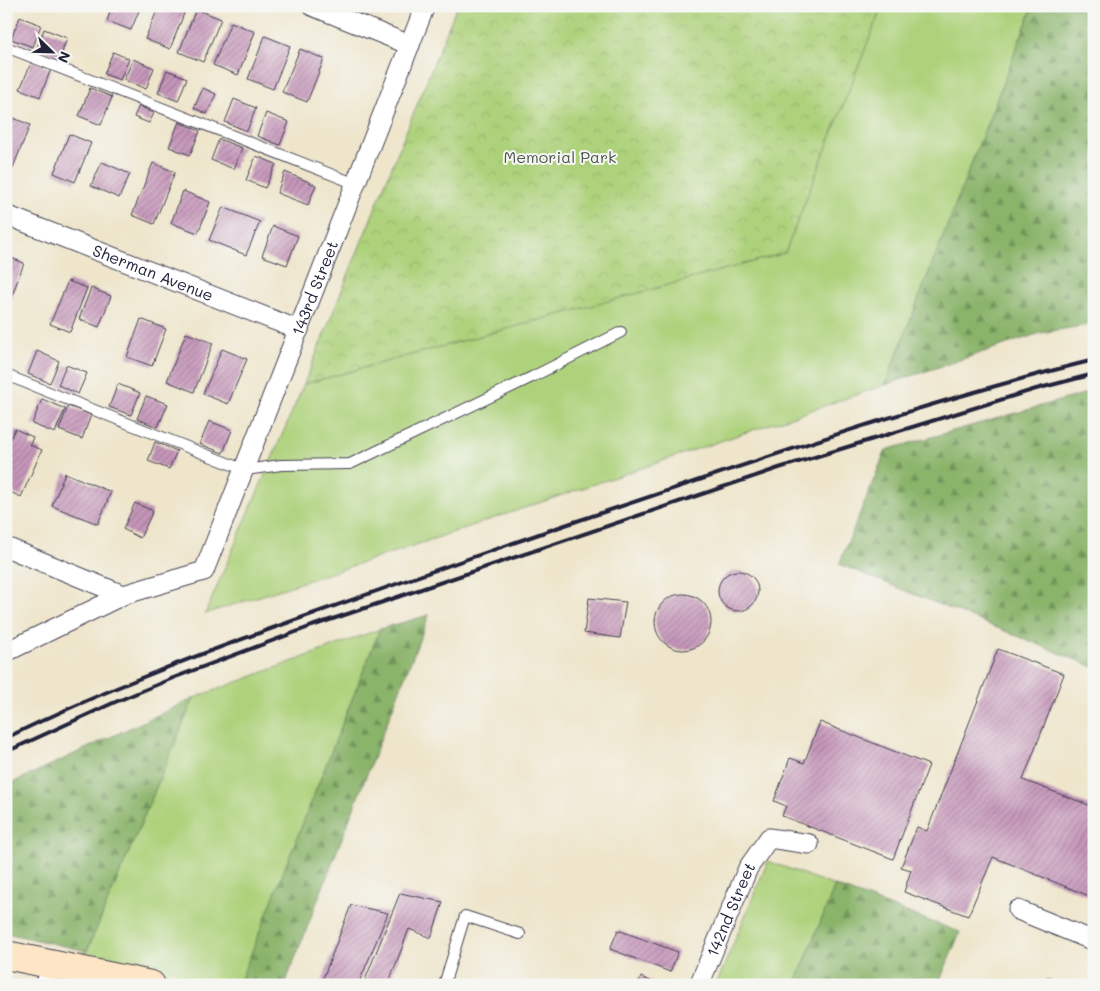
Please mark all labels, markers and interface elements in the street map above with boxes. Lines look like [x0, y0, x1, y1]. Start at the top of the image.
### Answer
north arrow [28, 28, 78, 78]
text: N [54, 49, 75, 66]
park label: Memorial Park [503, 146, 617, 167]
street label: 143rd Street [286, 237, 342, 338]
street label: Sherman Avenue [90, 239, 217, 305]
street label: 142nd Street [701, 857, 759, 960]

